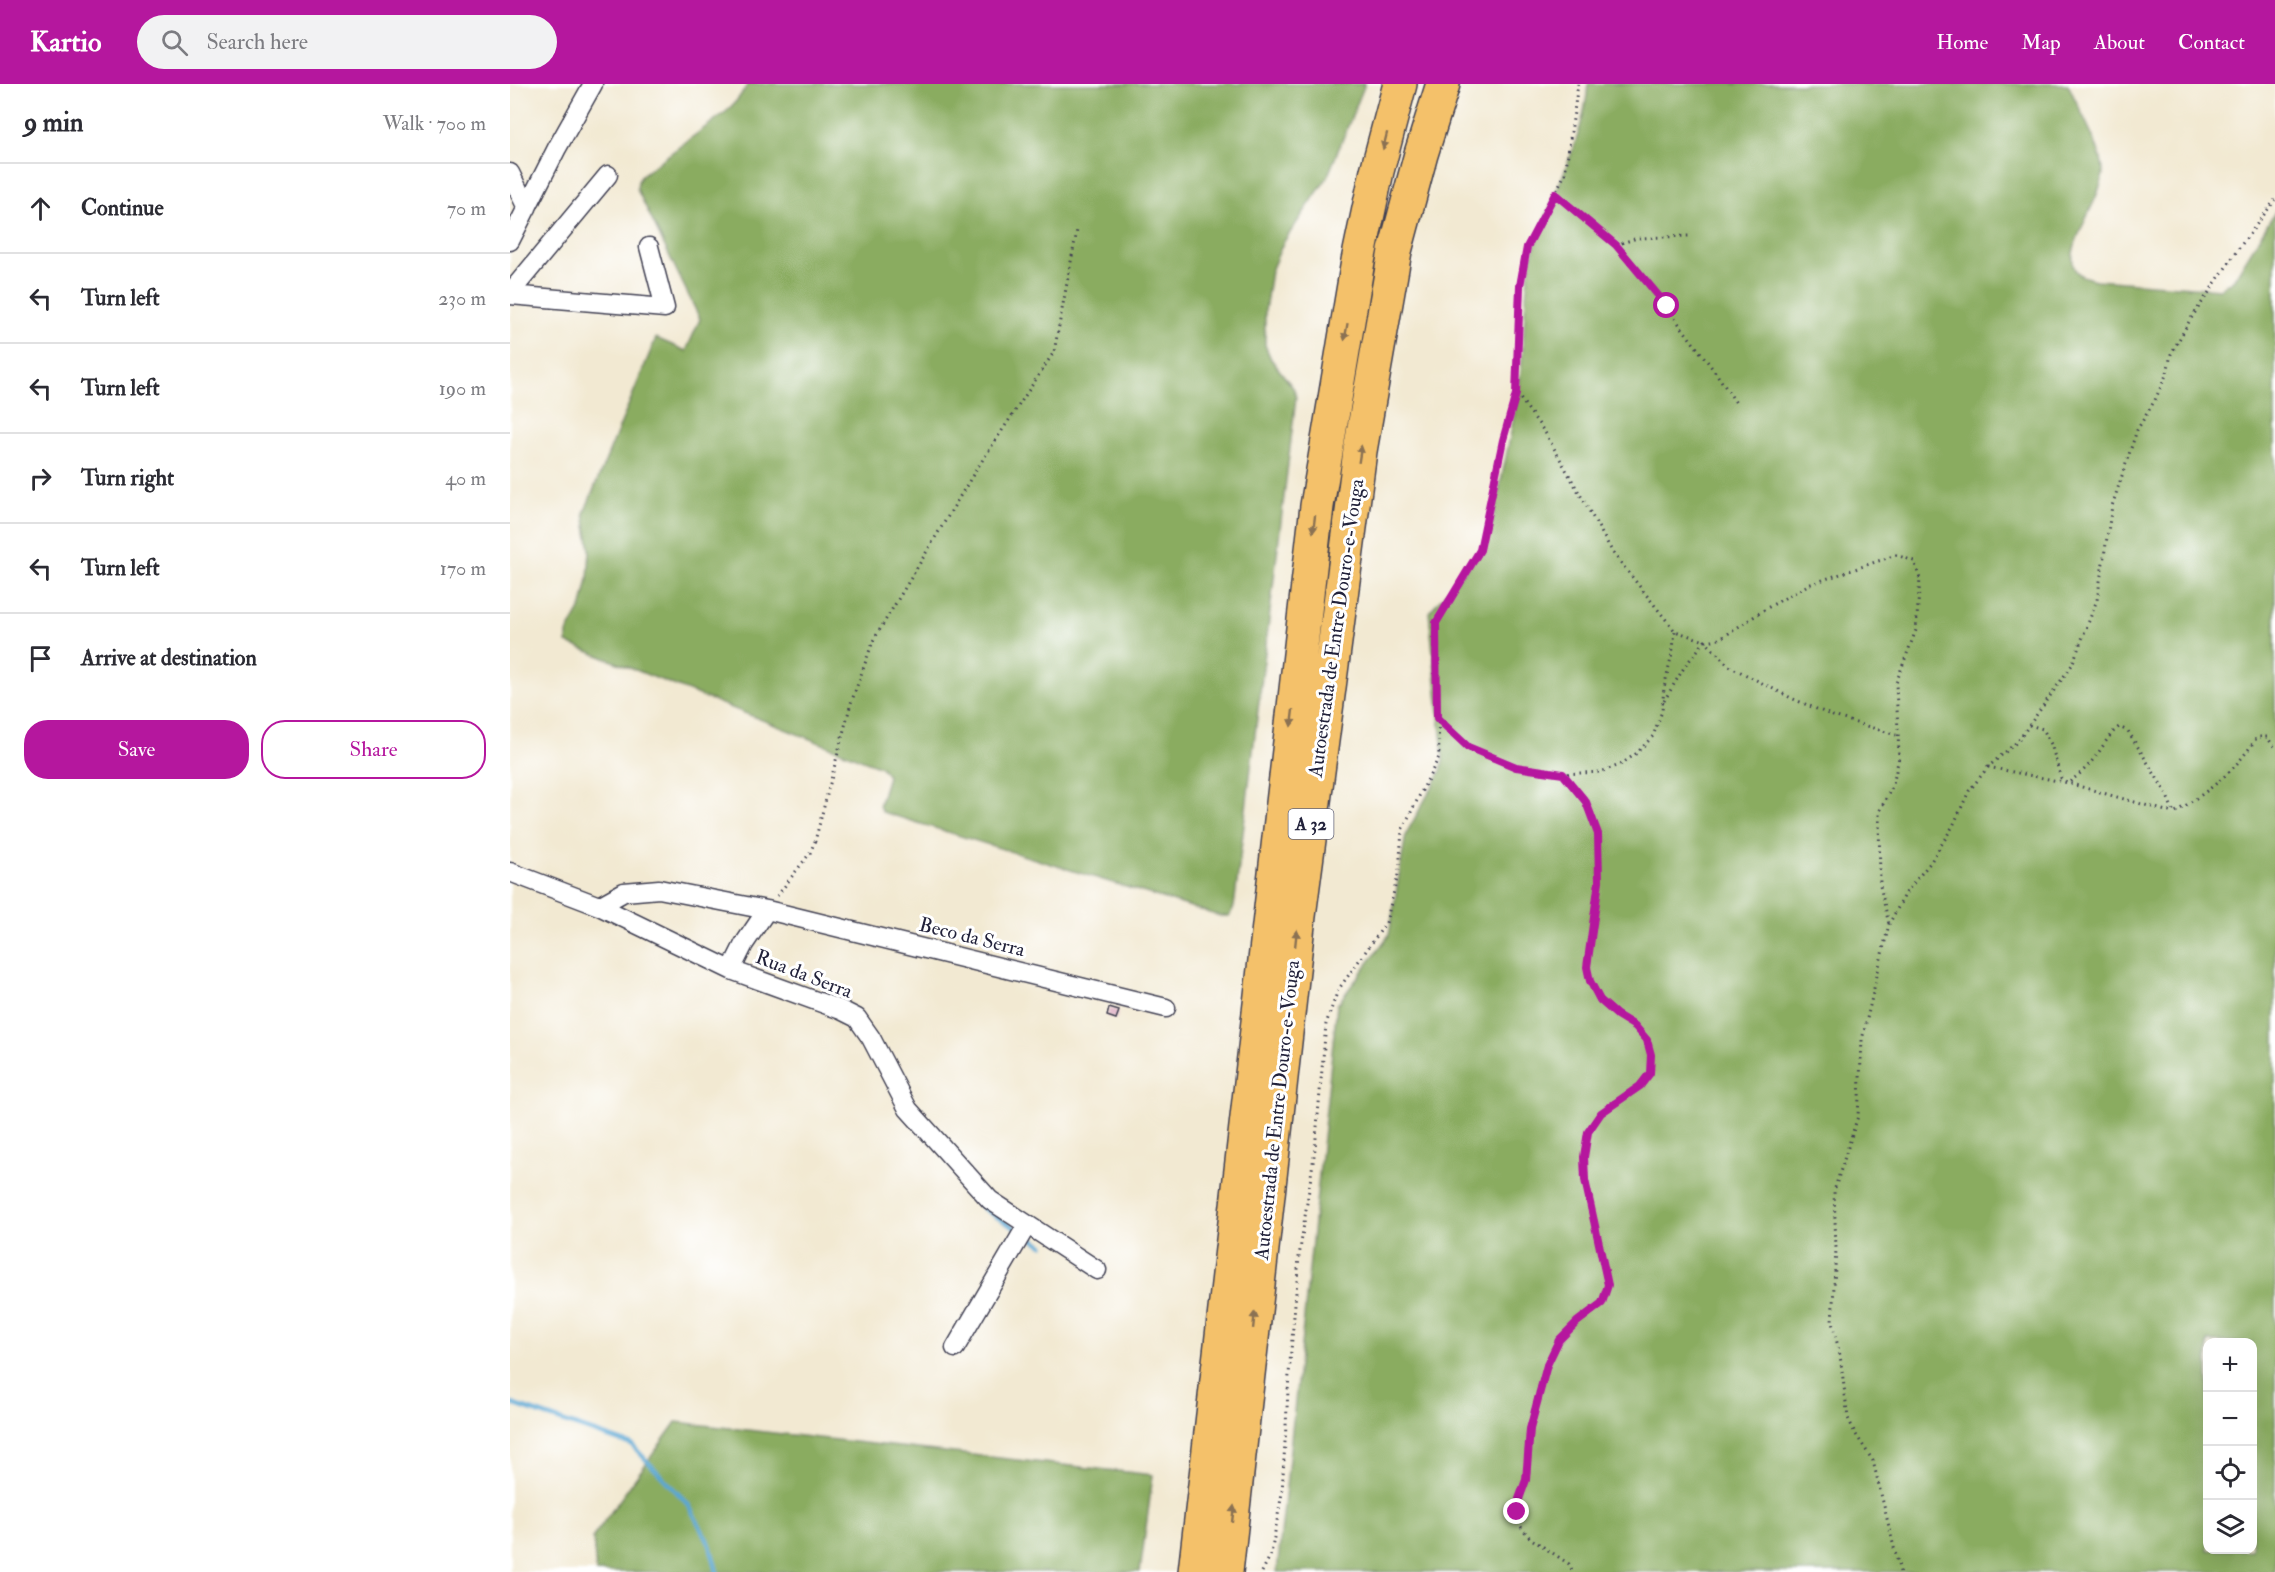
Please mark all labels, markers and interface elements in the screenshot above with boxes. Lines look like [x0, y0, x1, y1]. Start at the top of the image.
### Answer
search box [137, 15, 557, 69]
text: Kartio [30, 25, 101, 60]
icon: search [158, 26, 191, 59]
text: Search here [206, 28, 308, 56]
text: Home [1936, 29, 1988, 56]
text: Map [2021, 29, 2061, 56]
text: About [2094, 29, 2145, 56]
text: Contact [2178, 29, 2245, 56]
text: 9 min [24, 107, 83, 139]
text: Walk · 700 m [383, 111, 486, 136]
one-way arrow [1379, 131, 1389, 150]
icon: ahead [24, 192, 57, 225]
text: Continue [81, 194, 164, 222]
text: 70 m [447, 196, 486, 221]
icon: left [24, 282, 57, 315]
text: Turn left [81, 284, 160, 312]
text: 230 m [438, 286, 486, 311]
route start [1653, 292, 1679, 318]
one-way arrow [1341, 322, 1350, 341]
icon: left [24, 372, 57, 405]
text: Turn left [81, 374, 160, 402]
text: 190 m [439, 376, 486, 401]
one-way arrow [1355, 444, 1364, 463]
icon: right [24, 462, 57, 495]
text: Turn right [81, 464, 174, 492]
text: 40 m [445, 466, 486, 491]
street label: Autoestrada de Entre Douro-e-Vouga [1303, 476, 1369, 780]
one-way arrow [1310, 515, 1319, 534]
icon: left [24, 552, 57, 585]
text: Turn left [81, 554, 160, 582]
text: 170 m [440, 556, 486, 581]
icon: arrive [24, 642, 57, 675]
text: Arrive at destination [81, 644, 257, 672]
one-way arrow [1287, 708, 1297, 727]
button: Save [24, 720, 249, 779]
button: Share [261, 720, 486, 779]
road number: A 32 [1288, 809, 1334, 839]
street label: Beco da Serra [916, 912, 1028, 962]
one-way arrow [1291, 929, 1301, 948]
street label: Rua da Serra [752, 944, 857, 1004]
street label: Autoestrada de Entre Douro-e-Vouga [1249, 958, 1305, 1262]
one-way arrow [1249, 1311, 1259, 1330]
map controls [2203, 1338, 2257, 1554]
button: + [2203, 1338, 2257, 1392]
button: − [2203, 1392, 2257, 1446]
button: locate [2203, 1446, 2257, 1500]
route end [1503, 1498, 1529, 1524]
button: layers [2203, 1500, 2257, 1554]
one-way arrow [1228, 1504, 1237, 1523]

